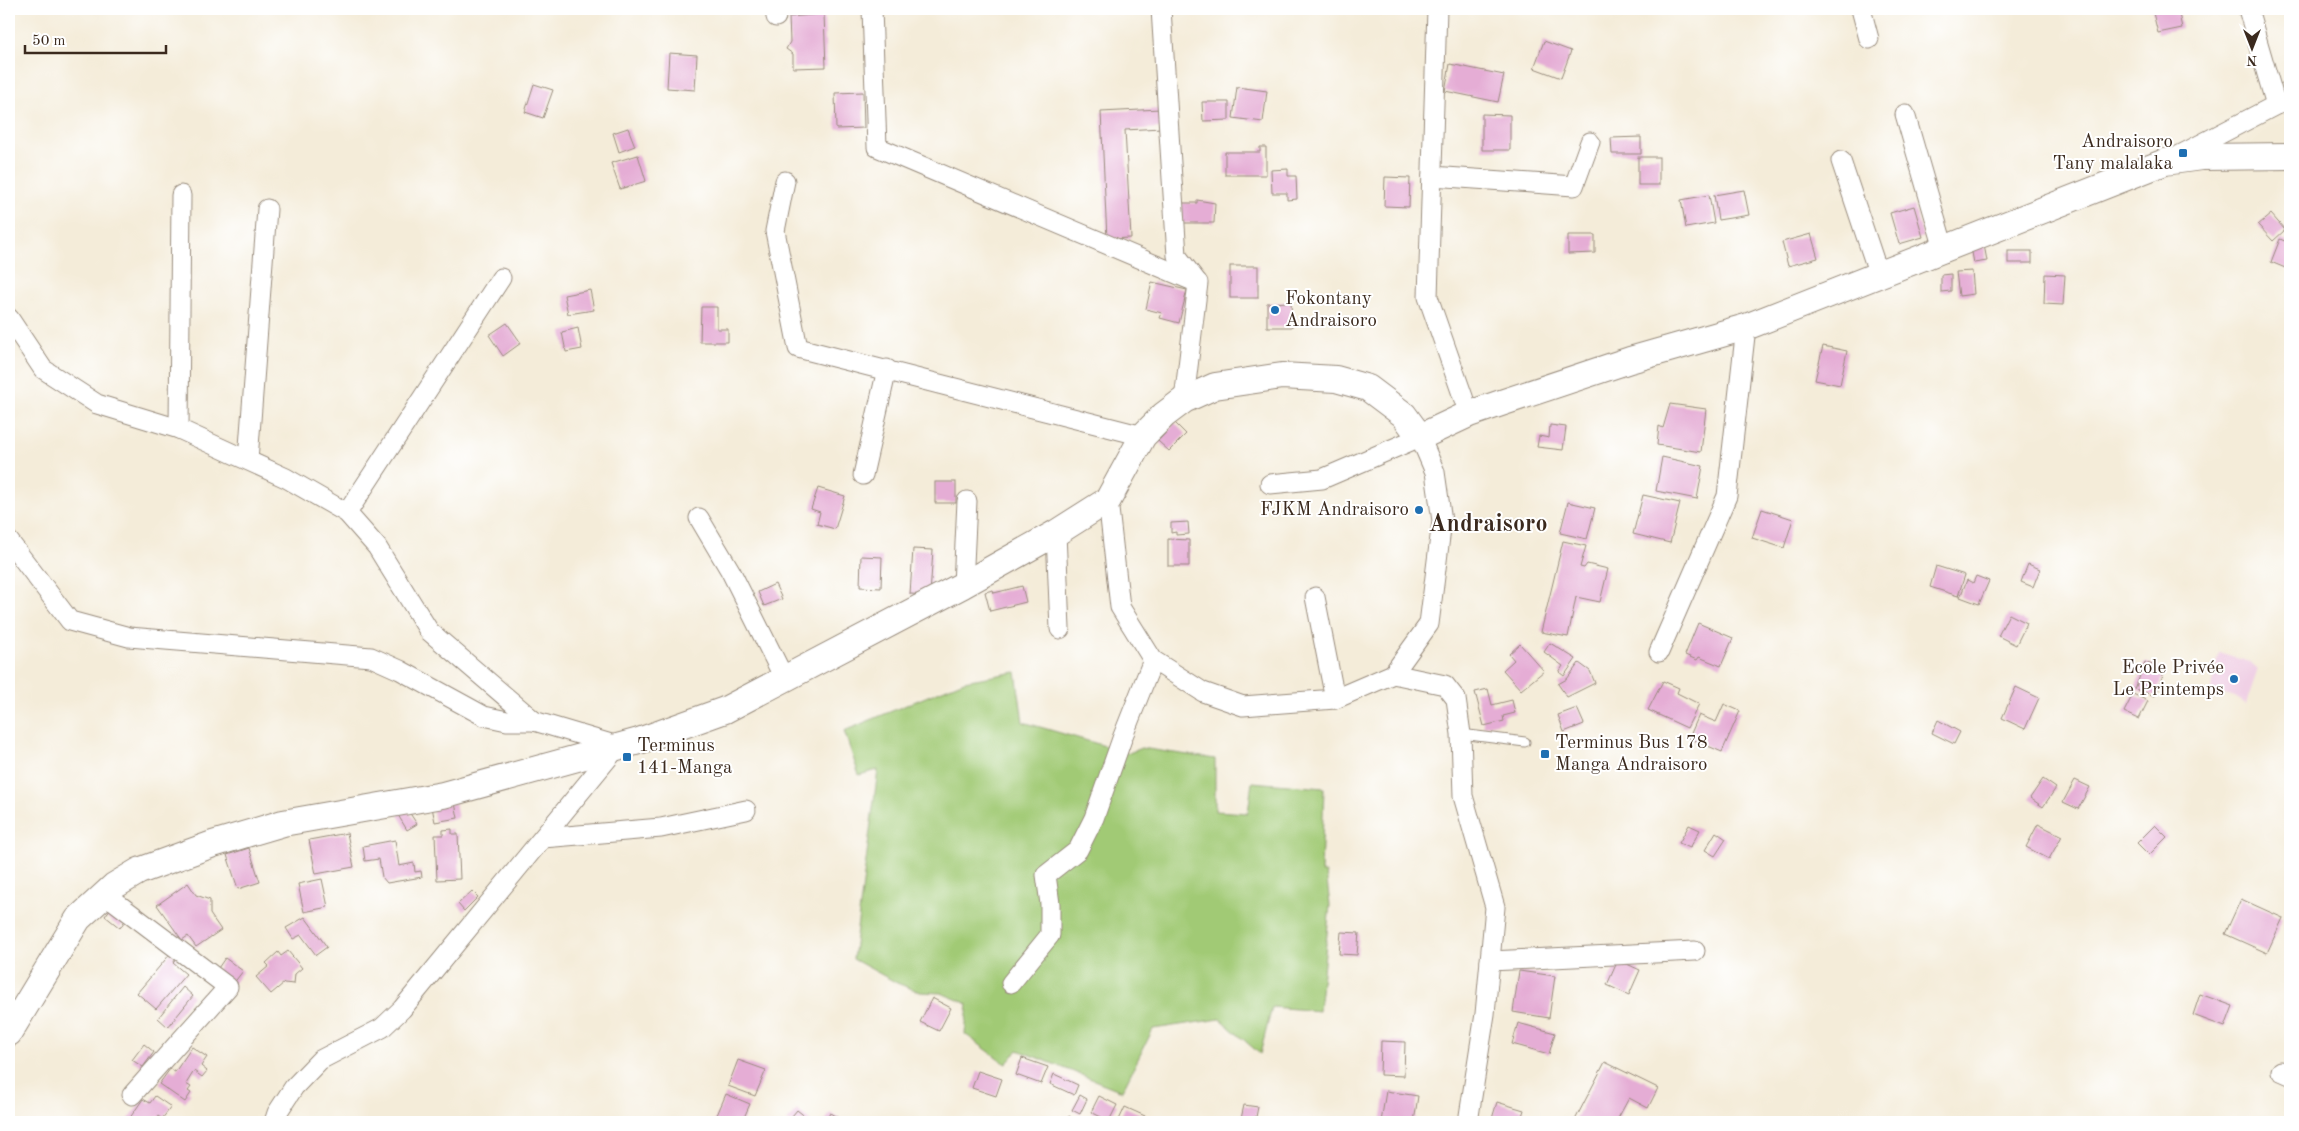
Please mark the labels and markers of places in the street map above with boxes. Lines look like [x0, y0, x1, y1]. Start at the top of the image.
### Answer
place label: Andraisoro Tany malalaka [2053, 133, 2174, 174]
marker: Andraisoro Tany malalaka [2177, 147, 2189, 159]
place label: Fokontany Andraisoro [1285, 290, 1377, 331]
marker: Fokontany Andraisoro [1269, 304, 1281, 316]
place label: FJKM Andraisoro [1260, 501, 1409, 520]
marker: FJKM Andraisoro [1413, 504, 1425, 516]
place label: Ecole Privée Le Printemps [2113, 659, 2224, 700]
marker: Ecole Privée Le Printemps [2228, 673, 2240, 685]
place label: Terminus Bus 178 Manga Andraisoro [1555, 734, 1708, 775]
place label: Terminus 141-Manga [637, 737, 733, 778]
marker: Terminus Bus 178 Manga Andraisoro [1539, 748, 1551, 760]
marker: Terminus 141-Manga [621, 751, 633, 763]

